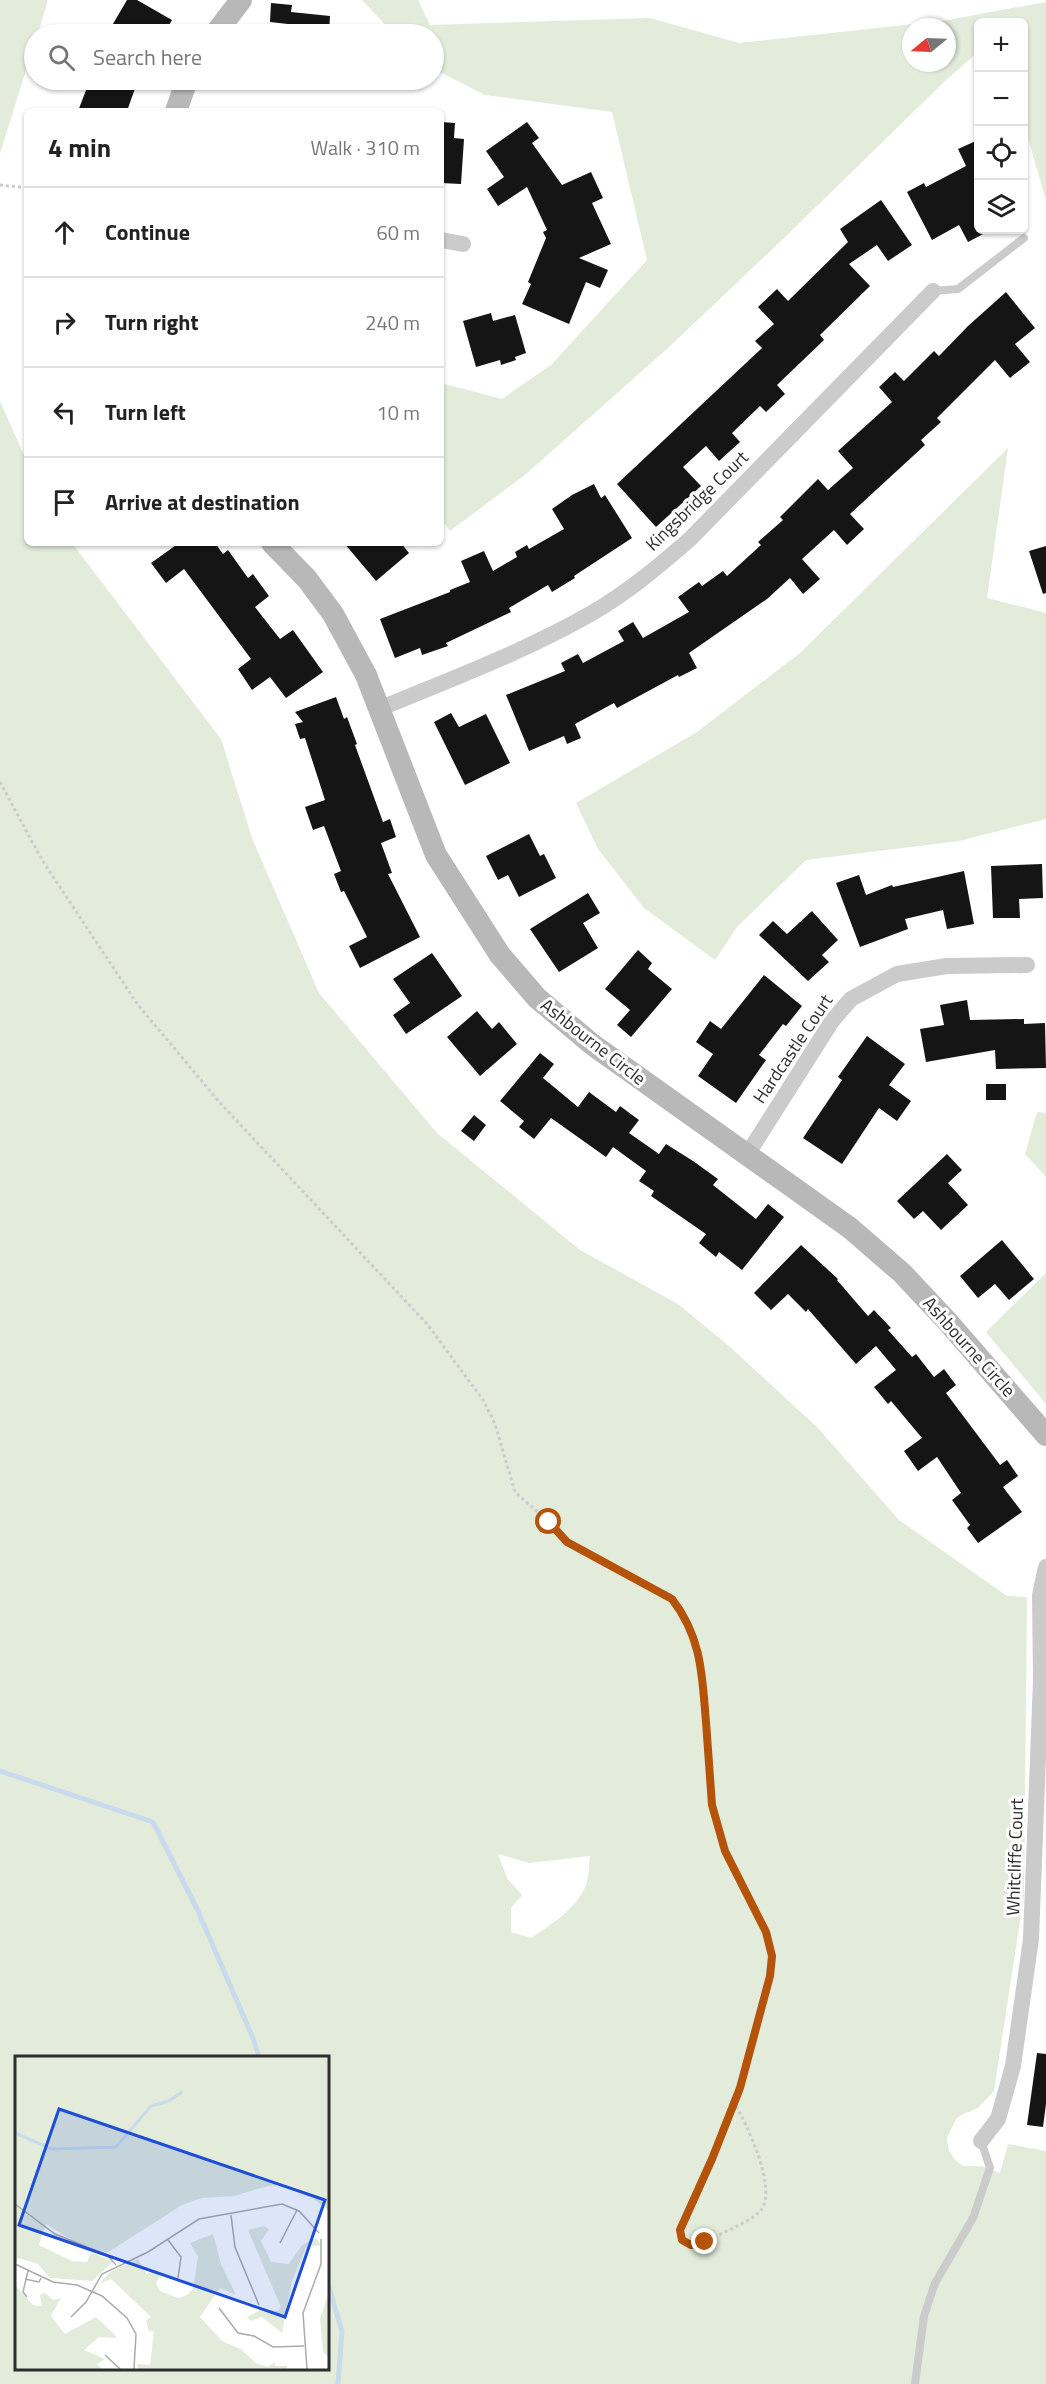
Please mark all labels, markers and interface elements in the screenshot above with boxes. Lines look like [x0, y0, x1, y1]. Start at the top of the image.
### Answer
north arrow [902, 18, 956, 72]
map controls [974, 18, 1028, 234]
button: + [974, 18, 1028, 72]
search box [24, 24, 444, 90]
text: Search here [93, 40, 202, 74]
icon: search [45, 41, 78, 74]
button: − [974, 72, 1028, 126]
button: locate [974, 126, 1028, 180]
text: 4 min [48, 128, 111, 167]
text: Walk · 310 m [311, 132, 420, 163]
button: layers [974, 180, 1028, 234]
text: Continue [105, 215, 190, 249]
icon: ahead [48, 216, 81, 249]
text: 60 m [376, 217, 420, 248]
text: Turn right [105, 305, 199, 339]
icon: right [48, 306, 81, 339]
text: 240 m [365, 307, 420, 338]
text: Turn left [105, 395, 186, 429]
icon: left [48, 396, 81, 429]
text: 10 m [376, 397, 420, 428]
street label: Kingsbridge Court [639, 444, 755, 557]
text: Arrive at destination [105, 485, 300, 519]
icon: arrive [48, 486, 81, 519]
street label: Hardcastle Court [746, 988, 840, 1109]
street label: Ashbourne Circle [535, 992, 652, 1091]
street label: Ashbourne Circle [917, 1290, 1022, 1403]
route start [535, 1508, 561, 1534]
street label: Whitcliffe Court [999, 1797, 1030, 1916]
inset map [15, 2056, 328, 2369]
route end [691, 2228, 717, 2254]

